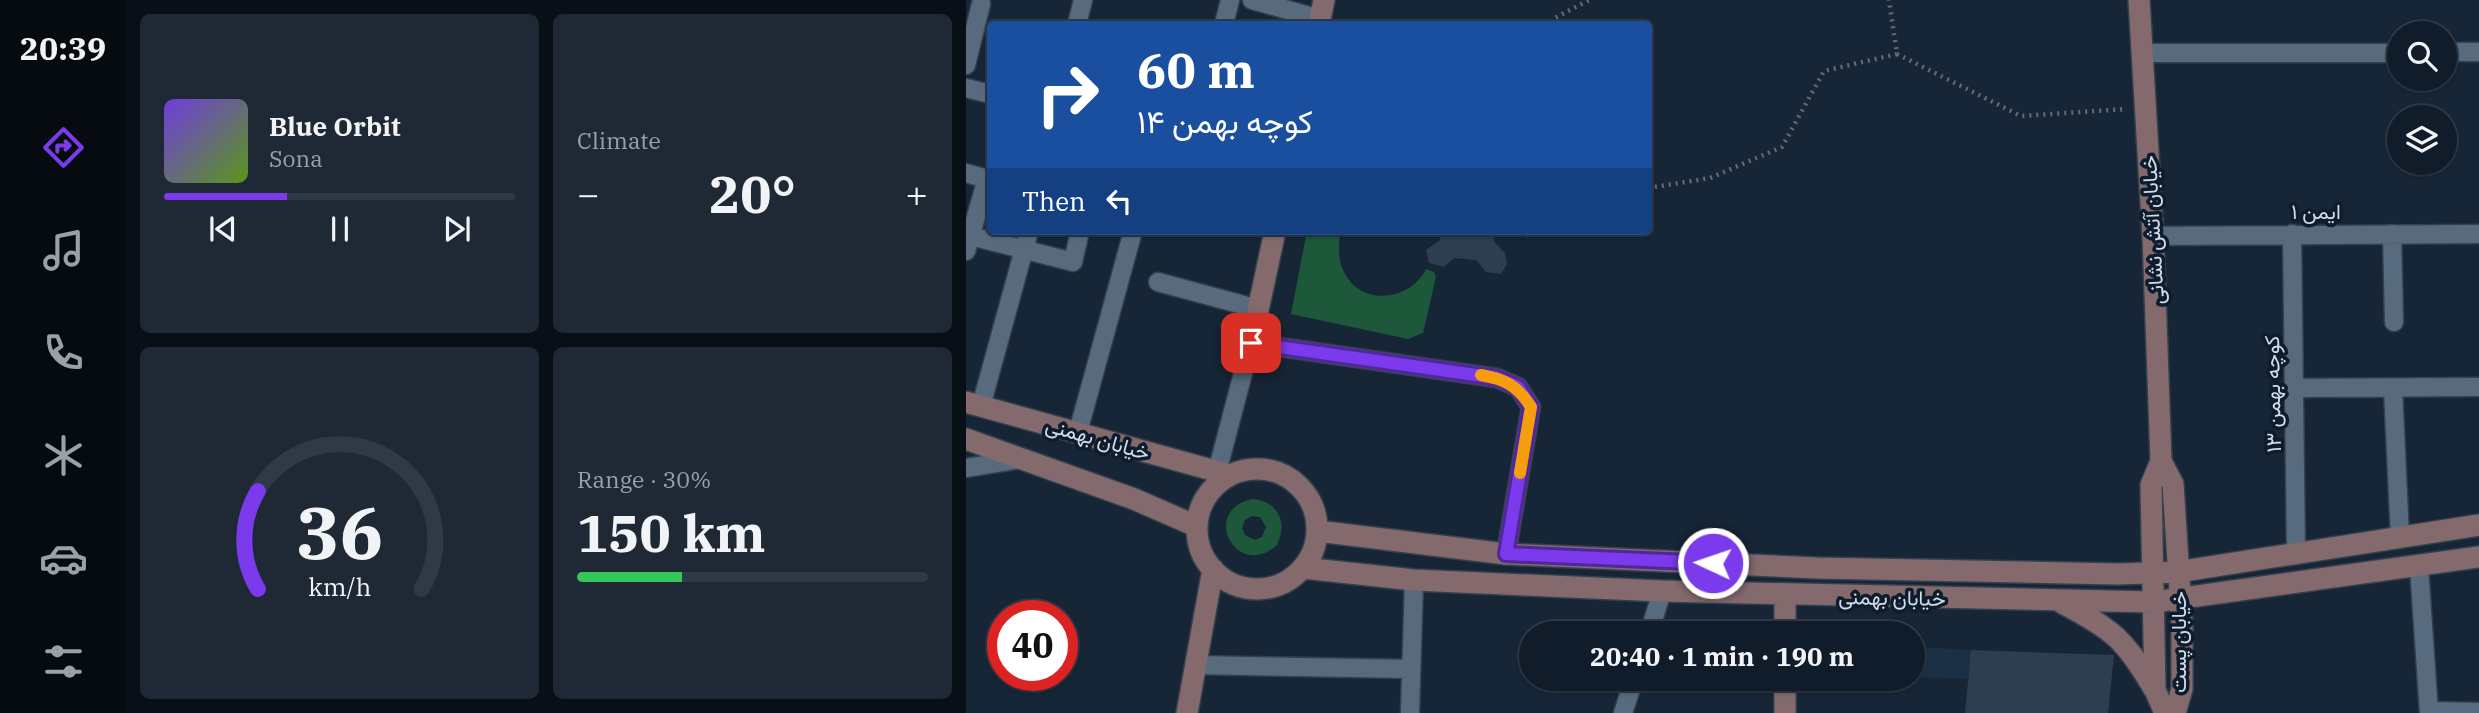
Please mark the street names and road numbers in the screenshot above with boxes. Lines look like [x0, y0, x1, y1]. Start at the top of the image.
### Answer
street label: خیابان آتش نشانی [2134, 155, 2170, 305]
street label: ایمن ۱ [2291, 197, 2341, 225]
street label: کوچه بهمن ۱۳ [2257, 335, 2288, 453]
street label: خیابان بهمنی [1043, 410, 1153, 466]
street label: خیابان بهمنی [1838, 582, 1946, 612]
street label: خیابان پست [2164, 591, 2193, 693]

